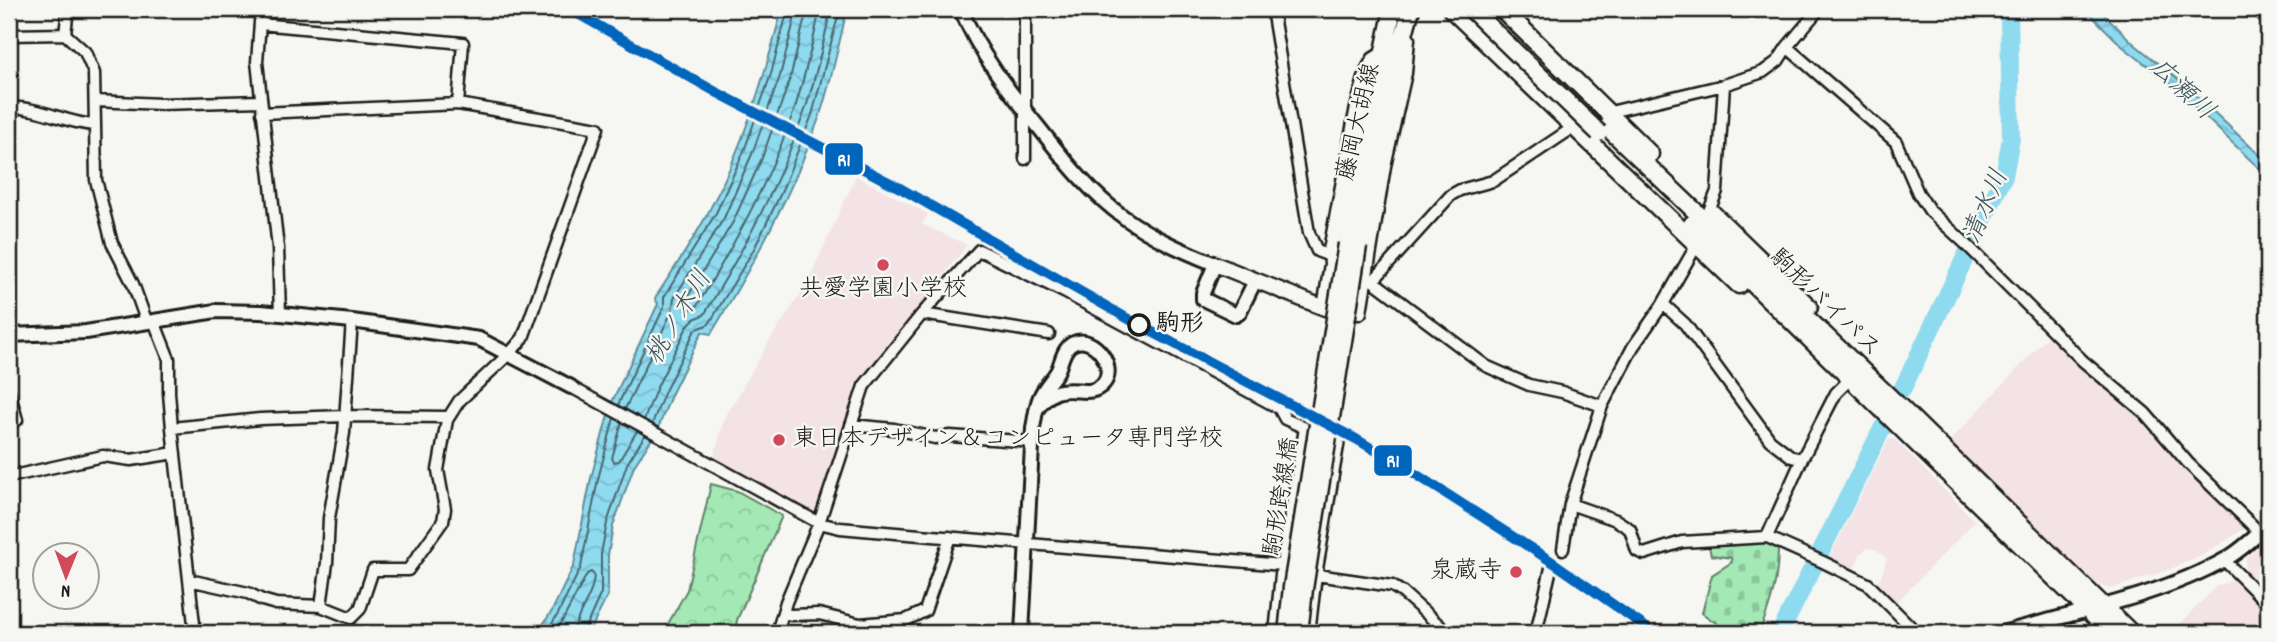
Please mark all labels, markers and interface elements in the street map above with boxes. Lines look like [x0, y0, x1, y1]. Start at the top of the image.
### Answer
water label: 広瀬川 [2140, 50, 2222, 130]
street label: 藤岡大胡線 [1330, 60, 1390, 184]
line badge: R1 [824, 142, 864, 176]
text: R1 [837, 149, 851, 176]
water label: 清水川 [1955, 164, 2019, 250]
street label: 駒形バイパス [1761, 242, 1887, 366]
marker: 共愛学園小学校 [875, 257, 891, 273]
water label: 桃ノ木川 [637, 264, 723, 372]
place label: 共愛学園小学校 [799, 273, 967, 307]
place label: 駒形 [1156, 308, 1204, 342]
marker: 駒形 [1128, 314, 1150, 336]
place label: 東日本デザイン＆コンピュータ専門学校 [793, 423, 1223, 457]
marker: 東日本デザイン＆コンピュータ専門学校 [771, 432, 787, 448]
street label: 駒形跨線橋 [1257, 435, 1309, 559]
line badge: R1 [1373, 444, 1413, 477]
text: R1 [1386, 450, 1400, 477]
north arrow [32, 540, 102, 610]
place label: 泉蔵寺 [1430, 555, 1502, 589]
marker: 泉蔵寺 [1508, 564, 1524, 580]
text: N [61, 576, 71, 603]

